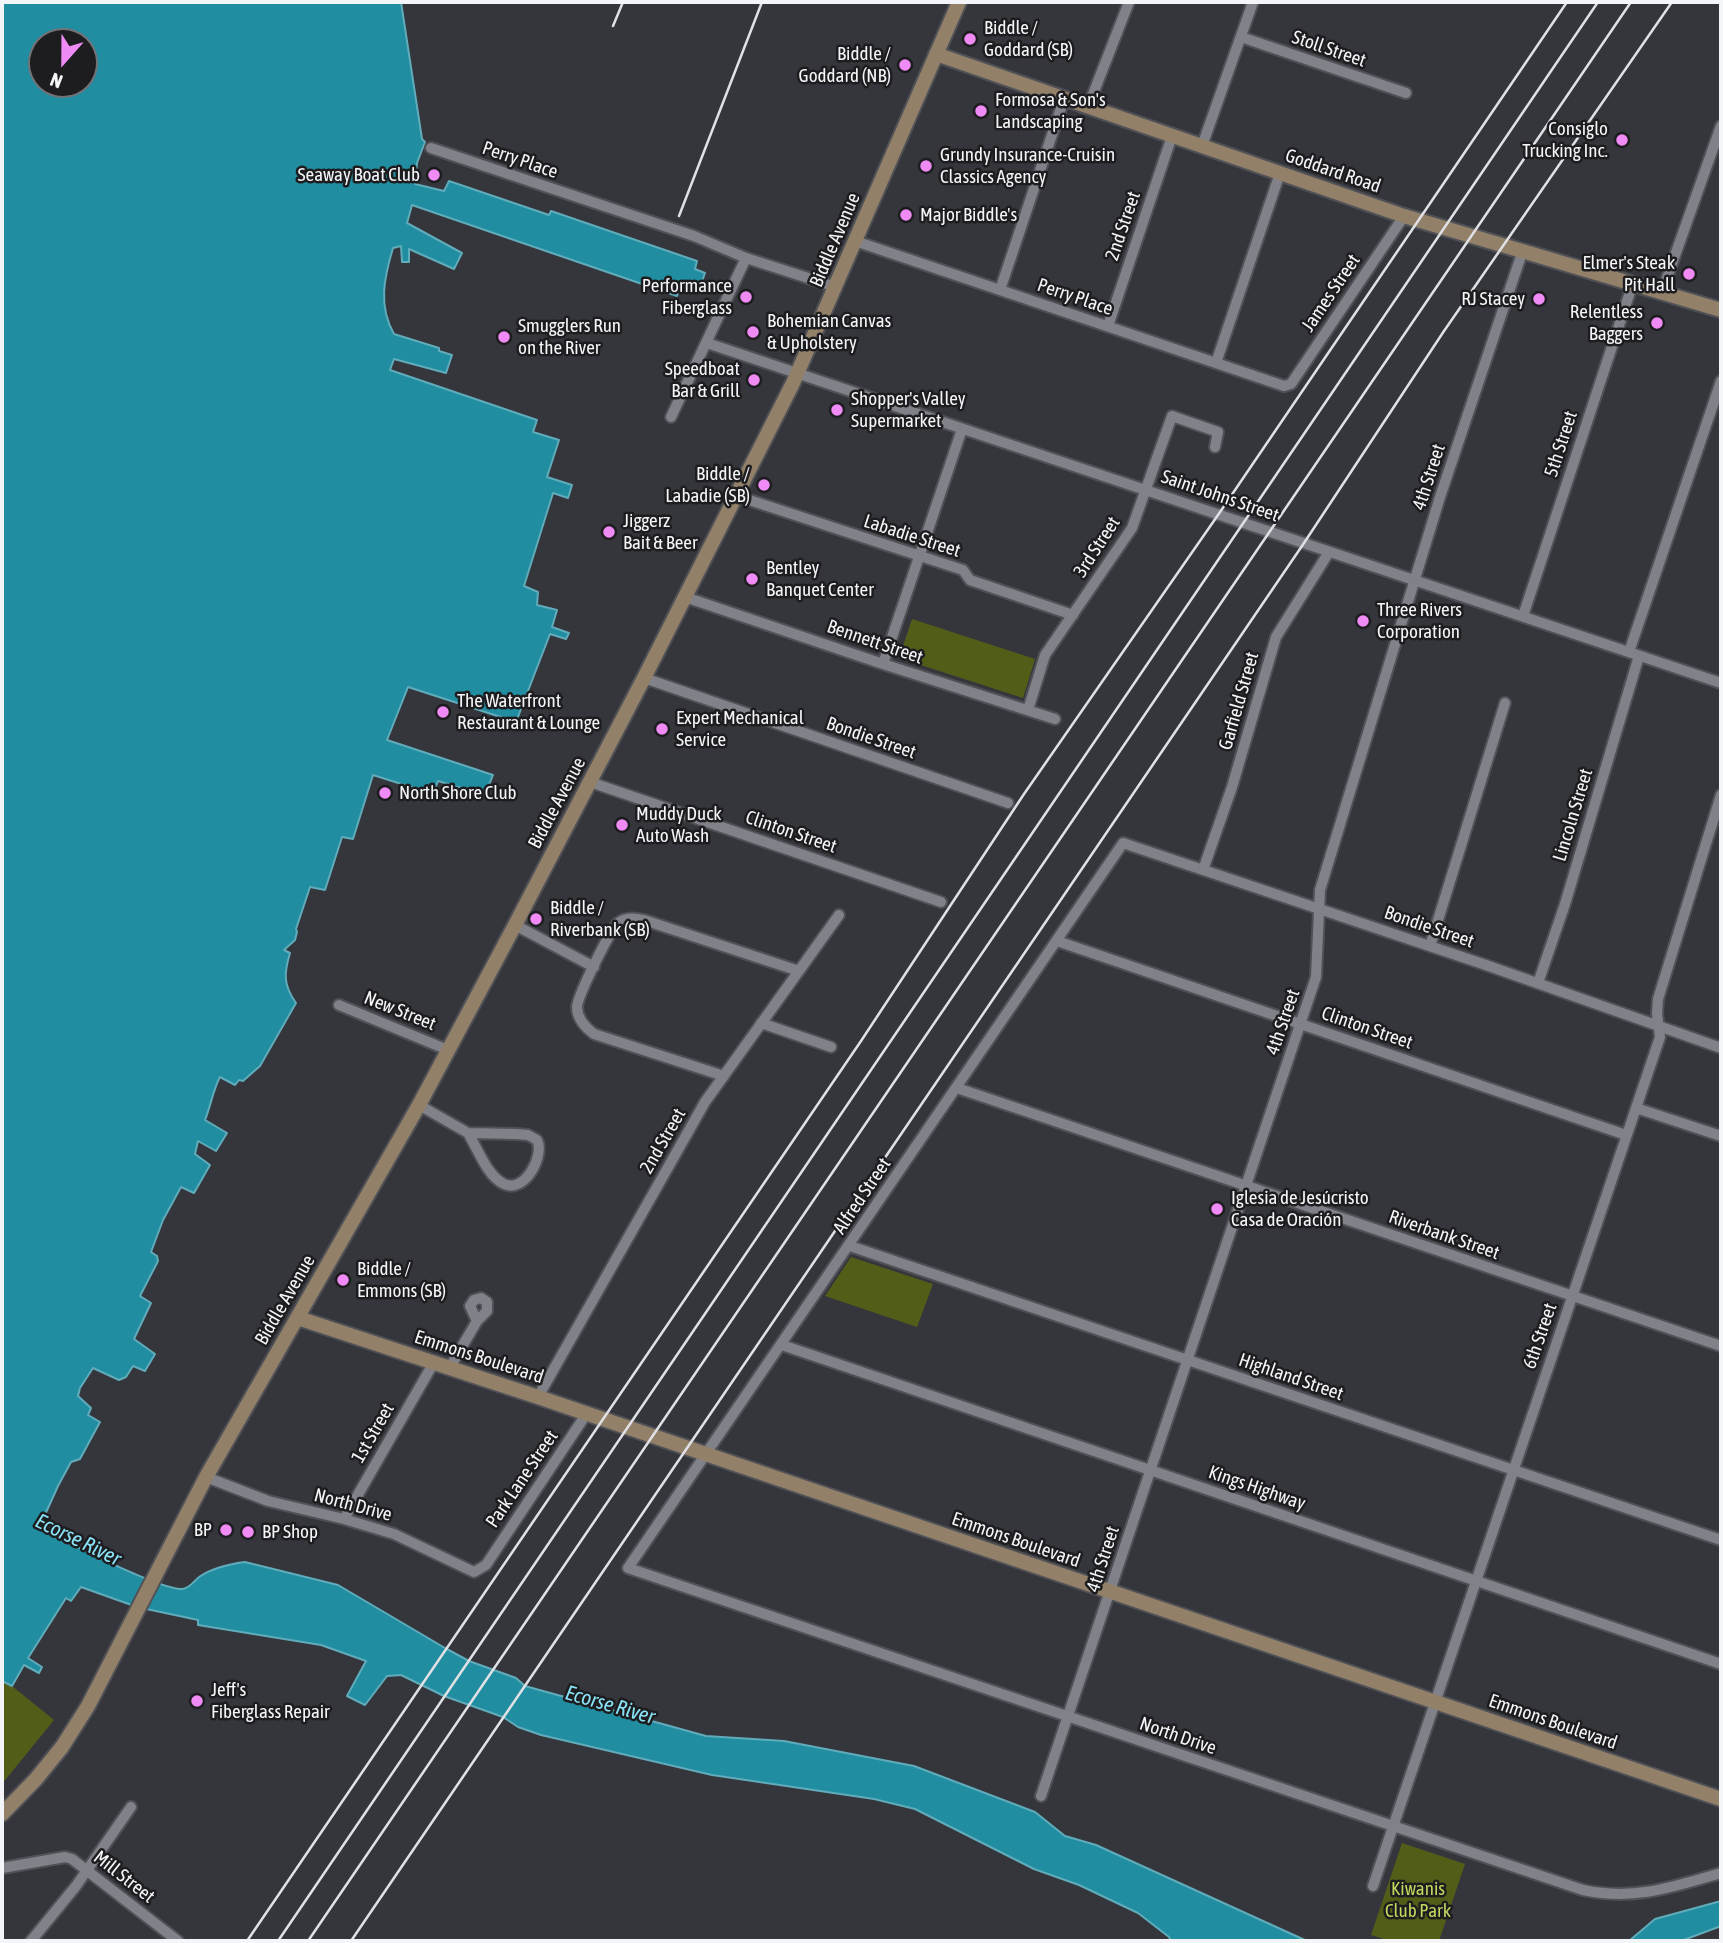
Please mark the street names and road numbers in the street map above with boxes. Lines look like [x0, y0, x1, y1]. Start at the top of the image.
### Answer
street label: Stoll Street [1289, 26, 1369, 72]
street label: Perry Place [479, 136, 561, 184]
street label: Goddard Road [1282, 144, 1384, 198]
street label: Biddle Avenue [805, 189, 865, 291]
street label: 2nd Street [1101, 189, 1145, 263]
street label: James Street [1297, 250, 1365, 336]
street label: Perry Place [1034, 273, 1116, 321]
street label: 5th Street [1540, 408, 1582, 480]
street label: 4th Street [1408, 441, 1450, 513]
street label: Saint Johns Street [1158, 465, 1282, 527]
street label: Labadie Street [861, 510, 963, 562]
street label: 3rd Street [1069, 512, 1125, 582]
street label: Bennett Street [824, 615, 926, 669]
street label: Garfield Street [1214, 649, 1264, 753]
street label: Bondie Street [823, 712, 919, 764]
street label: Biddle Avenue [523, 753, 591, 853]
street label: Lincoln Street [1548, 766, 1598, 864]
street label: Clinton Street [742, 806, 840, 858]
street label: Bondie Street [1381, 901, 1477, 953]
street label: New Street [361, 986, 439, 1036]
street label: 4th Street [1261, 986, 1305, 1058]
street label: Clinton Street [1318, 1002, 1416, 1054]
street label: 2nd Street [635, 1104, 691, 1178]
street label: Alfred Street [828, 1154, 896, 1238]
street label: Riverbank Street [1386, 1205, 1502, 1265]
street label: Biddle Avenue [250, 1251, 320, 1349]
street label: 6th Street [1518, 1300, 1562, 1372]
street label: Emmons Boulevard [412, 1325, 546, 1389]
street label: Highland Street [1236, 1348, 1346, 1406]
street label: 1st Street [347, 1399, 399, 1467]
street label: Park Lane Street [481, 1426, 563, 1532]
street label: Kings Highway [1206, 1461, 1308, 1515]
street label: North Drive [312, 1484, 394, 1526]
street label: Emmons Boulevard [949, 1507, 1083, 1573]
street label: 4th Street [1082, 1523, 1124, 1595]
street label: Emmons Boulevard [1486, 1689, 1620, 1755]
street label: North Drive [1137, 1712, 1219, 1760]
street label: Mill Street [89, 1846, 159, 1908]

